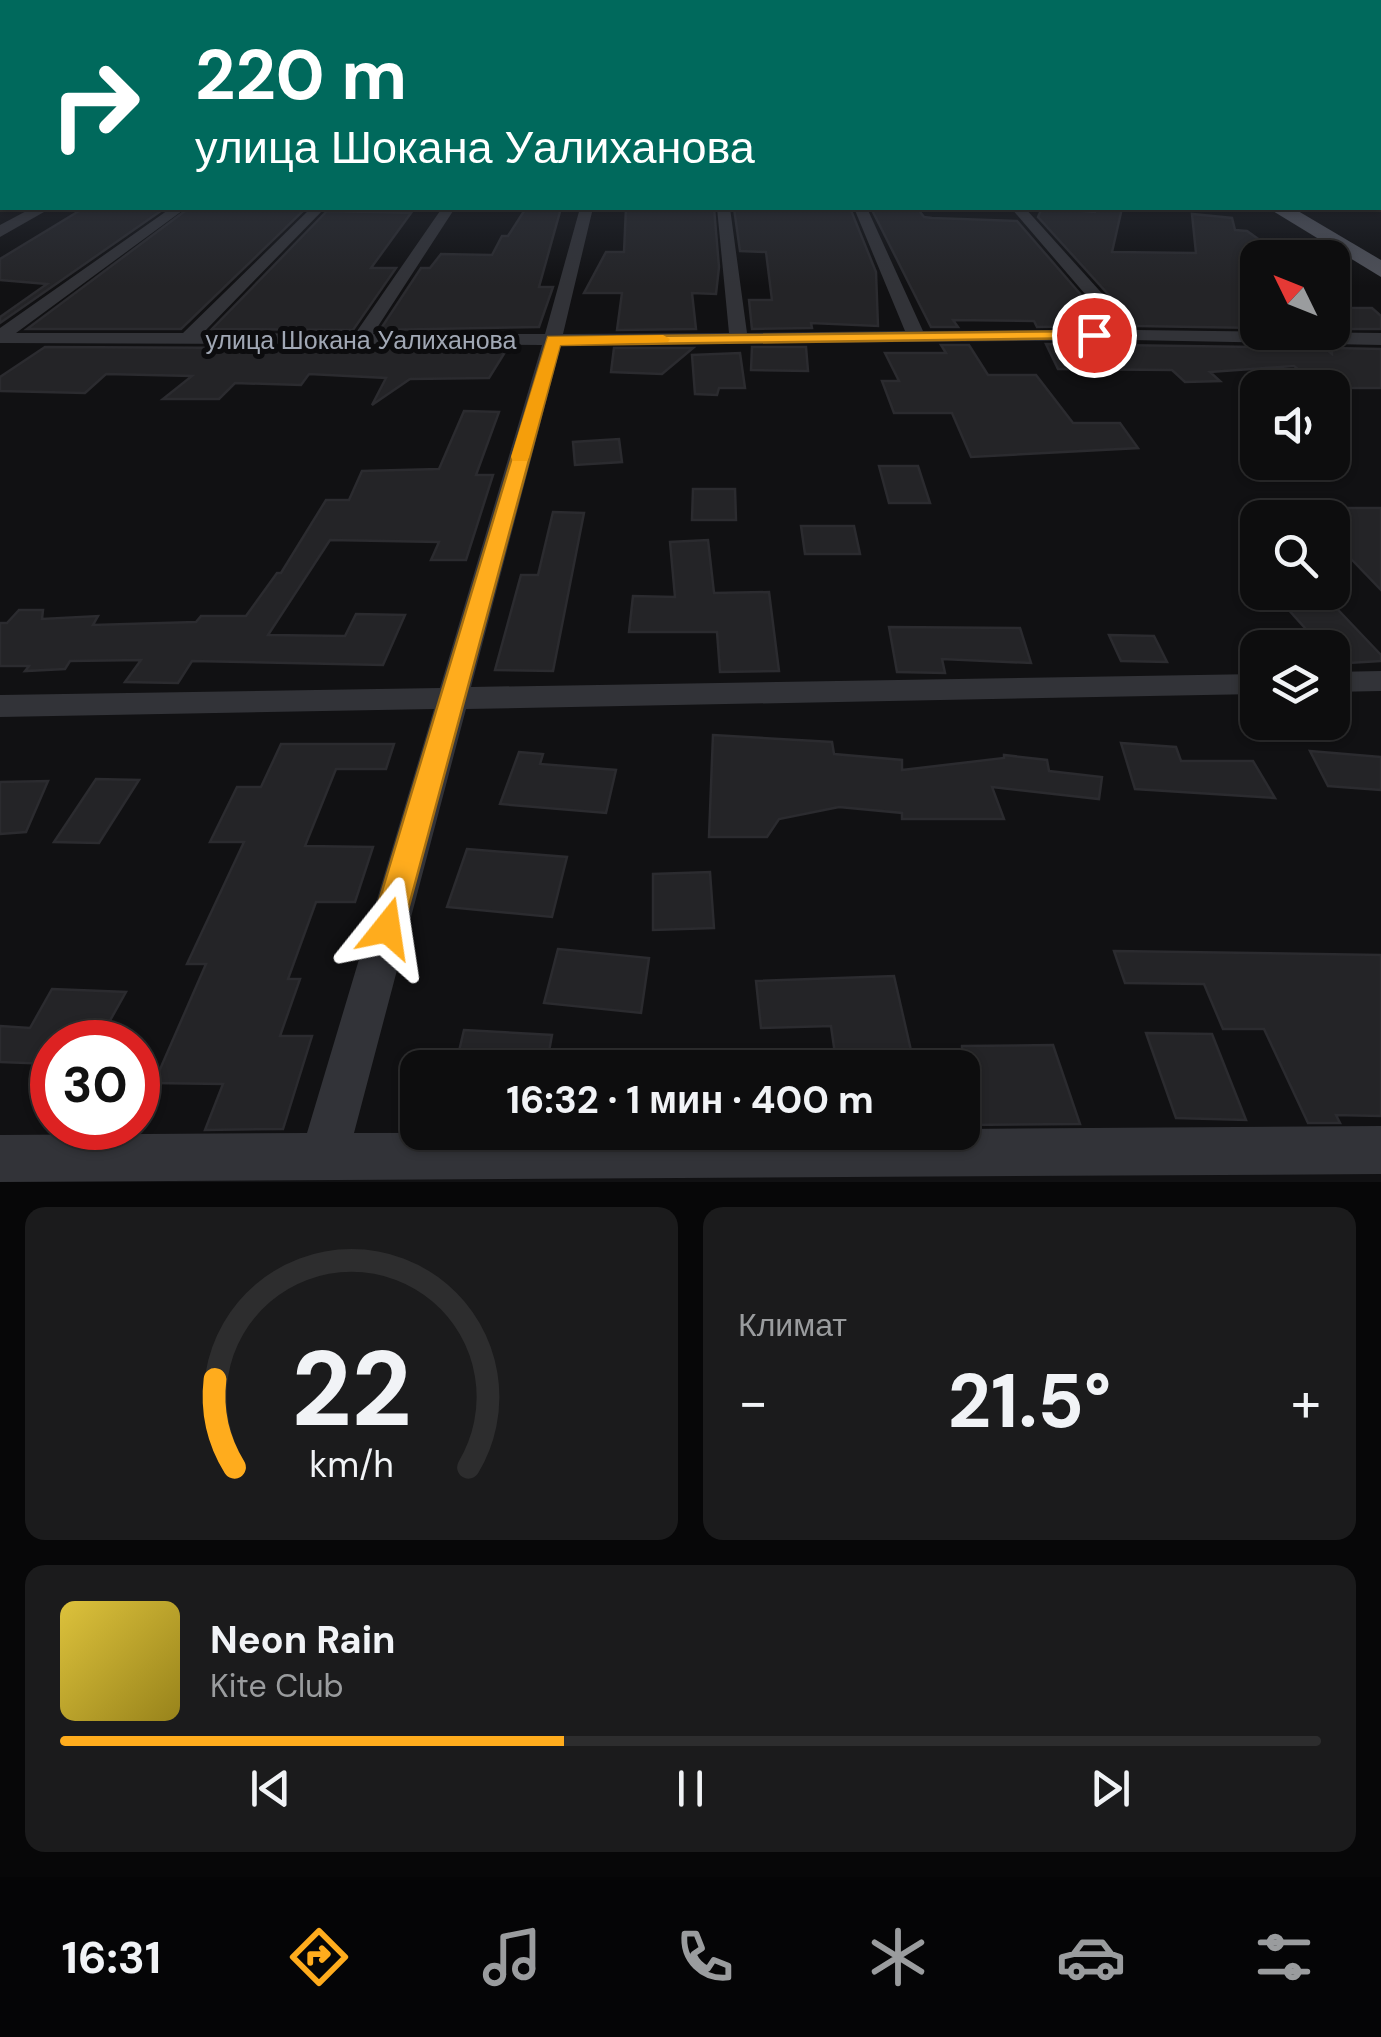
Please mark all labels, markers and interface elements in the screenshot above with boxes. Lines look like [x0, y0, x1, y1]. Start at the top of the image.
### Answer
text: 220 m [195, 30, 407, 121]
icon: right [30, 40, 160, 170]
text: улица Шокана Уалиханова [195, 118, 755, 177]
north arrow [1240, 240, 1350, 350]
map controls [1240, 240, 1350, 740]
pin [1052, 293, 1137, 378]
icon: arrive [1067, 308, 1122, 363]
street label: улица Шокана Уалиханова [205, 324, 517, 357]
button: sound [1240, 370, 1350, 480]
button: search [1240, 500, 1350, 610]
button: layers [1240, 630, 1350, 740]
position arrow [335, 876, 439, 980]
speed limit sign: 30 [30, 1020, 160, 1150]
text: 16:32 · 1 мин · 400 m [506, 1075, 874, 1125]
text: Климат [738, 1304, 847, 1346]
text: 22 [291, 1322, 412, 1457]
text: 21.5° [948, 1353, 1111, 1450]
text: − [738, 1366, 768, 1438]
text: + [1291, 1366, 1321, 1438]
text: km/h [309, 1442, 394, 1488]
text: Neon Rain [210, 1615, 395, 1665]
text: Kite Club [210, 1665, 344, 1707]
icon: previous [243, 1761, 298, 1816]
icon: pause [663, 1761, 718, 1816]
icon: next [1083, 1761, 1138, 1816]
icon: directions [284, 1922, 354, 1992]
icon: music [477, 1922, 547, 1992]
icon: phone [670, 1922, 740, 1992]
icon: climate [863, 1922, 933, 1992]
icon: car [1056, 1922, 1126, 1992]
icon: filters [1249, 1922, 1319, 1992]
text: 16:31 [62, 1928, 161, 1987]

